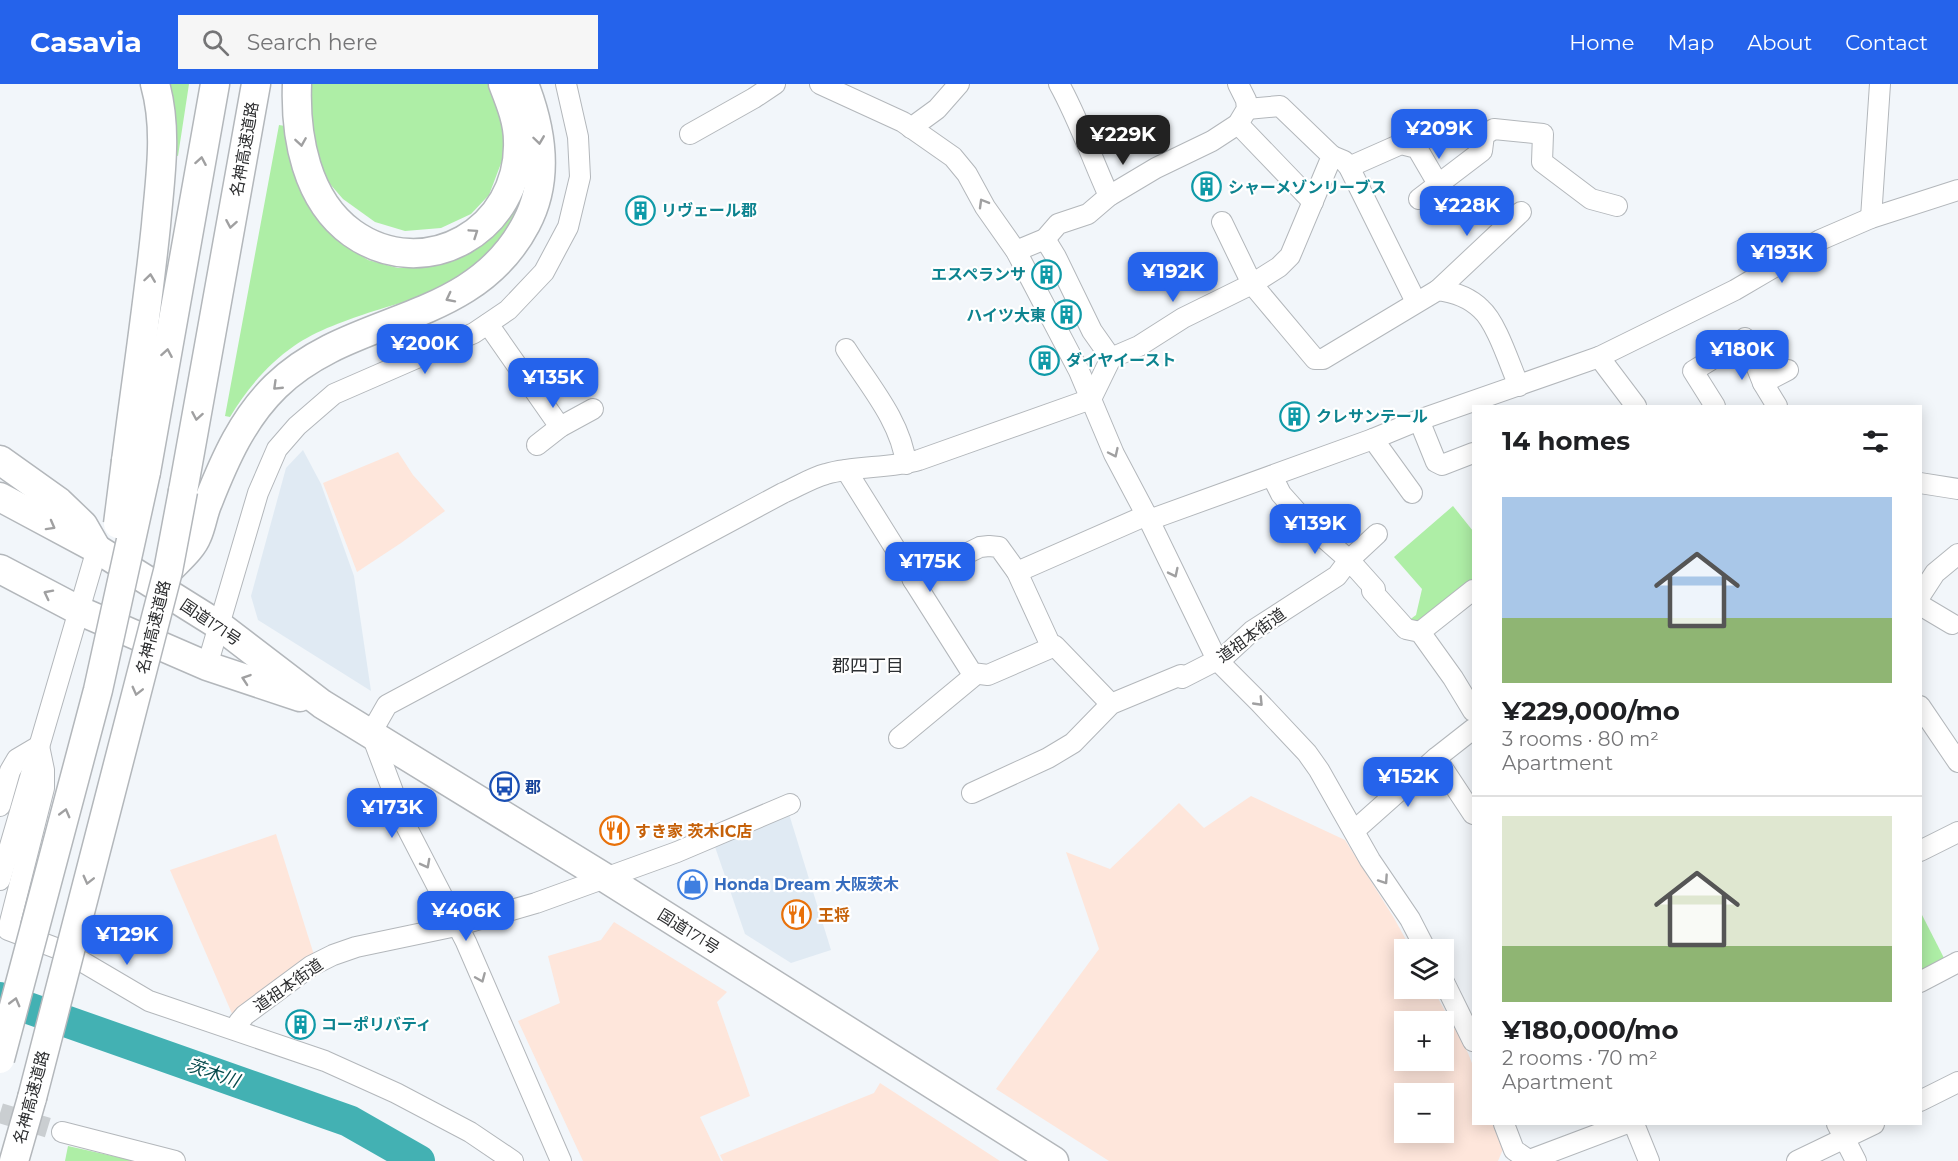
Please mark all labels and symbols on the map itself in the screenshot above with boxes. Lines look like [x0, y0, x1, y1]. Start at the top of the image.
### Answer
street label: 名神高速道路 [227, 100, 262, 198]
pin: ¥209K [1397, 109, 1481, 160]
pin: ¥229K [1081, 115, 1165, 166]
one-way arrow [532, 136, 545, 145]
one-way arrow [294, 137, 307, 147]
one-way arrow [194, 156, 207, 166]
building icon: シャーメゾンリーブス [1191, 171, 1223, 203]
place label: シャーメゾンリーブス [1228, 178, 1386, 197]
pin: ¥228K [1425, 186, 1509, 237]
building icon: リヴェール郡 [624, 194, 656, 226]
one-way arrow [979, 199, 990, 209]
place label: リヴェール郡 [661, 201, 757, 220]
one-way arrow [225, 219, 238, 229]
one-way arrow [467, 229, 478, 240]
pin: ¥193K [1740, 233, 1824, 284]
pin: ¥192K [1131, 252, 1215, 303]
building icon: エスペランサ [1031, 258, 1063, 290]
place label: エスペランサ [931, 265, 1026, 284]
one-way arrow [143, 273, 155, 282]
one-way arrow [445, 291, 456, 303]
building icon: ハイツ大東 [1051, 299, 1083, 331]
place label: ハイツ大東 [966, 306, 1046, 325]
pin: ¥200K [383, 324, 467, 375]
pin: ¥180K [1700, 330, 1784, 381]
building icon: ダイヤイースト [1029, 344, 1061, 376]
one-way arrow [161, 348, 173, 357]
place label: ダイヤイースト [1066, 351, 1176, 370]
pin: ¥135K [511, 358, 595, 409]
one-way arrow [274, 378, 285, 389]
building icon: クレサンテール [1279, 400, 1311, 432]
place label: クレサンテール [1316, 407, 1428, 426]
one-way arrow [191, 411, 204, 421]
one-way arrow [1106, 446, 1118, 457]
pin: ¥139K [1273, 504, 1357, 555]
one-way arrow [45, 519, 55, 530]
pin: ¥175K [888, 542, 972, 593]
one-way arrow [1166, 567, 1178, 578]
street label: 名神高速道路 [133, 578, 174, 676]
one-way arrow [43, 590, 54, 601]
street label: 国道171号 [177, 595, 245, 650]
street label: 道祖本街道 [1213, 604, 1289, 667]
district label: 郡四丁目 [832, 655, 904, 677]
one-way arrow [241, 673, 252, 686]
one-way arrow [131, 686, 144, 696]
one-way arrow [1252, 695, 1263, 705]
pin: ¥152K [1366, 757, 1450, 808]
bus stop icon: 郡 [488, 771, 520, 803]
place label: 郡 [525, 778, 541, 797]
pin: ¥173K [350, 788, 434, 839]
one-way arrow [58, 809, 70, 819]
restaurant icon: すき家 茨木IC店 [598, 815, 630, 847]
place label: すき家 茨木IC店 [635, 822, 752, 841]
one-way arrow [419, 858, 430, 869]
shop icon: Honda Dream 大阪茨木 [677, 868, 709, 900]
one-way arrow [1377, 873, 1388, 884]
one-way arrow [83, 874, 95, 885]
place label: Honda Dream 大阪茨木 [714, 875, 899, 894]
pin: ¥406K [424, 891, 508, 942]
restaurant icon: 王将 [781, 899, 813, 931]
street label: 国道171号 [654, 905, 723, 958]
place label: 王将 [818, 906, 850, 925]
pin: ¥129K [85, 915, 169, 966]
street label: 道祖本街道 [250, 955, 327, 1016]
one-way arrow [474, 972, 486, 983]
one-way arrow [8, 997, 20, 1008]
building icon: コーポリバティ [284, 1008, 316, 1040]
place label: コーポリバティ [321, 1015, 432, 1034]
street label: 名神高速道路 [10, 1048, 53, 1146]
water label: 茨木川 [184, 1054, 244, 1093]

